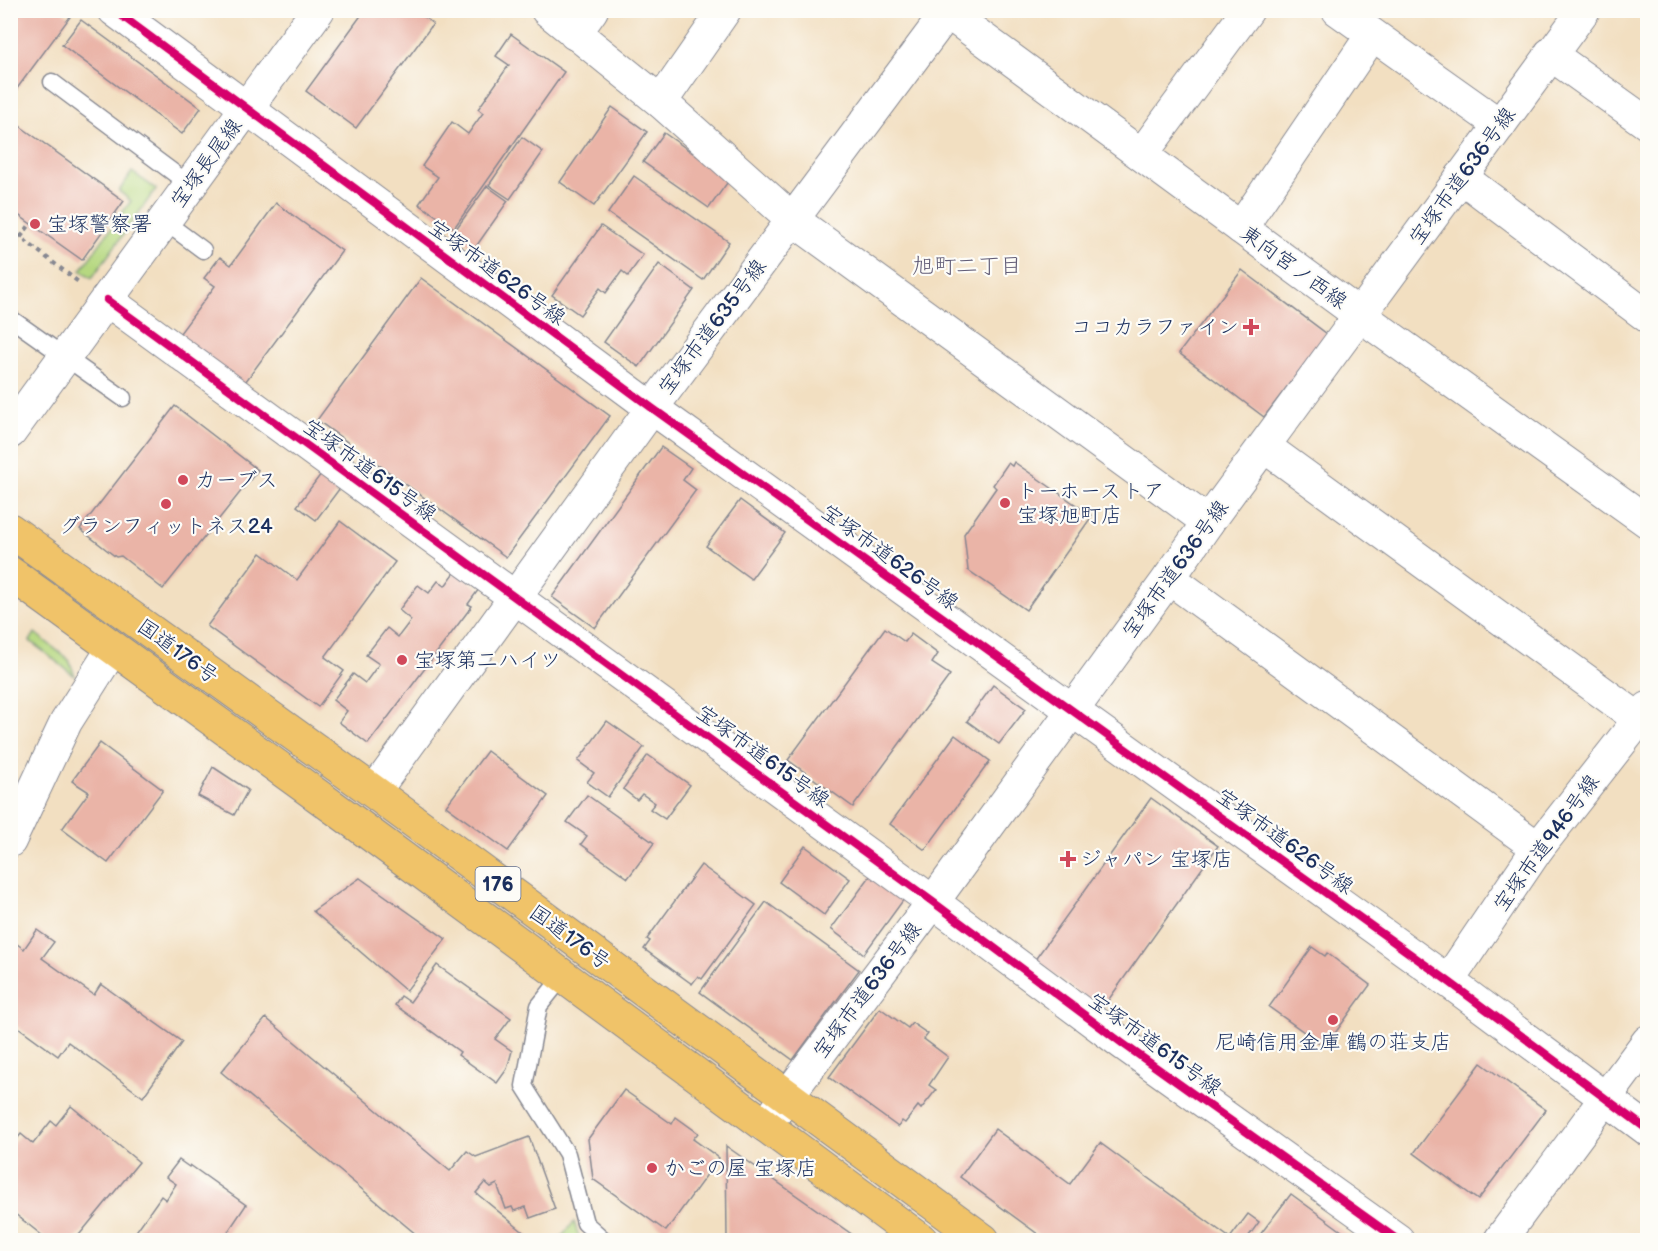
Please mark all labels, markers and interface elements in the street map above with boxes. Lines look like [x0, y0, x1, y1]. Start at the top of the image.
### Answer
street label: 宝塚市道636号線 [1404, 102, 1521, 250]
street label: 宝塚長尾線 [165, 113, 247, 213]
place label: 宝塚警察署 [47, 212, 152, 237]
street label: 宝塚市道626号線 [423, 214, 570, 331]
marker: 宝塚警察署 [28, 217, 42, 231]
street label: 東向宮ノ西線 [1235, 220, 1352, 315]
district label: 旭町二丁目 [912, 253, 1022, 280]
street label: 宝塚市道635号線 [653, 254, 772, 400]
place label: ココカラファイン [1071, 315, 1239, 340]
marker: ココカラファイン [1244, 320, 1258, 334]
street label: 宝塚市道615号線 [298, 414, 441, 527]
place label: カーブス [195, 468, 278, 493]
marker: カーブス [176, 473, 190, 487]
place label: トーホーストア 宝塚旭町店 [1017, 479, 1164, 528]
street label: 宝塚市道636号線 [1117, 495, 1234, 643]
marker: トーホーストア 宝塚旭町店 [998, 496, 1012, 510]
marker: グランフィットネス24 [159, 497, 173, 511]
street label: 宝塚市道626号線 [816, 499, 963, 616]
place label: グランフィットネス24 [59, 514, 273, 539]
street label: 国道176号 [132, 614, 223, 689]
place label: 宝塚第二ハイツ [414, 648, 561, 673]
marker: 宝塚第二ハイツ [395, 653, 409, 667]
street label: 宝塚市道615号線 [691, 700, 834, 813]
street label: 宝塚市道946号線 [1488, 770, 1605, 917]
street label: 宝塚市道626号線 [1211, 783, 1358, 900]
place label: ジャパン 宝塚店 [1080, 847, 1233, 872]
marker: ジャパン 宝塚店 [1061, 852, 1075, 866]
road number: 176 [476, 867, 520, 901]
street label: 国道176号 [524, 900, 615, 975]
street label: 宝塚市道636号線 [808, 917, 927, 1064]
street label: 宝塚市道615号線 [1083, 988, 1226, 1101]
marker: 尼崎信用金庫 鶴の荘支店 [1326, 1013, 1340, 1027]
place label: 尼崎信用金庫 鶴の荘支店 [1215, 1030, 1451, 1055]
place label: かごの屋 宝塚店 [664, 1156, 817, 1181]
marker: かごの屋 宝塚店 [645, 1161, 659, 1175]

